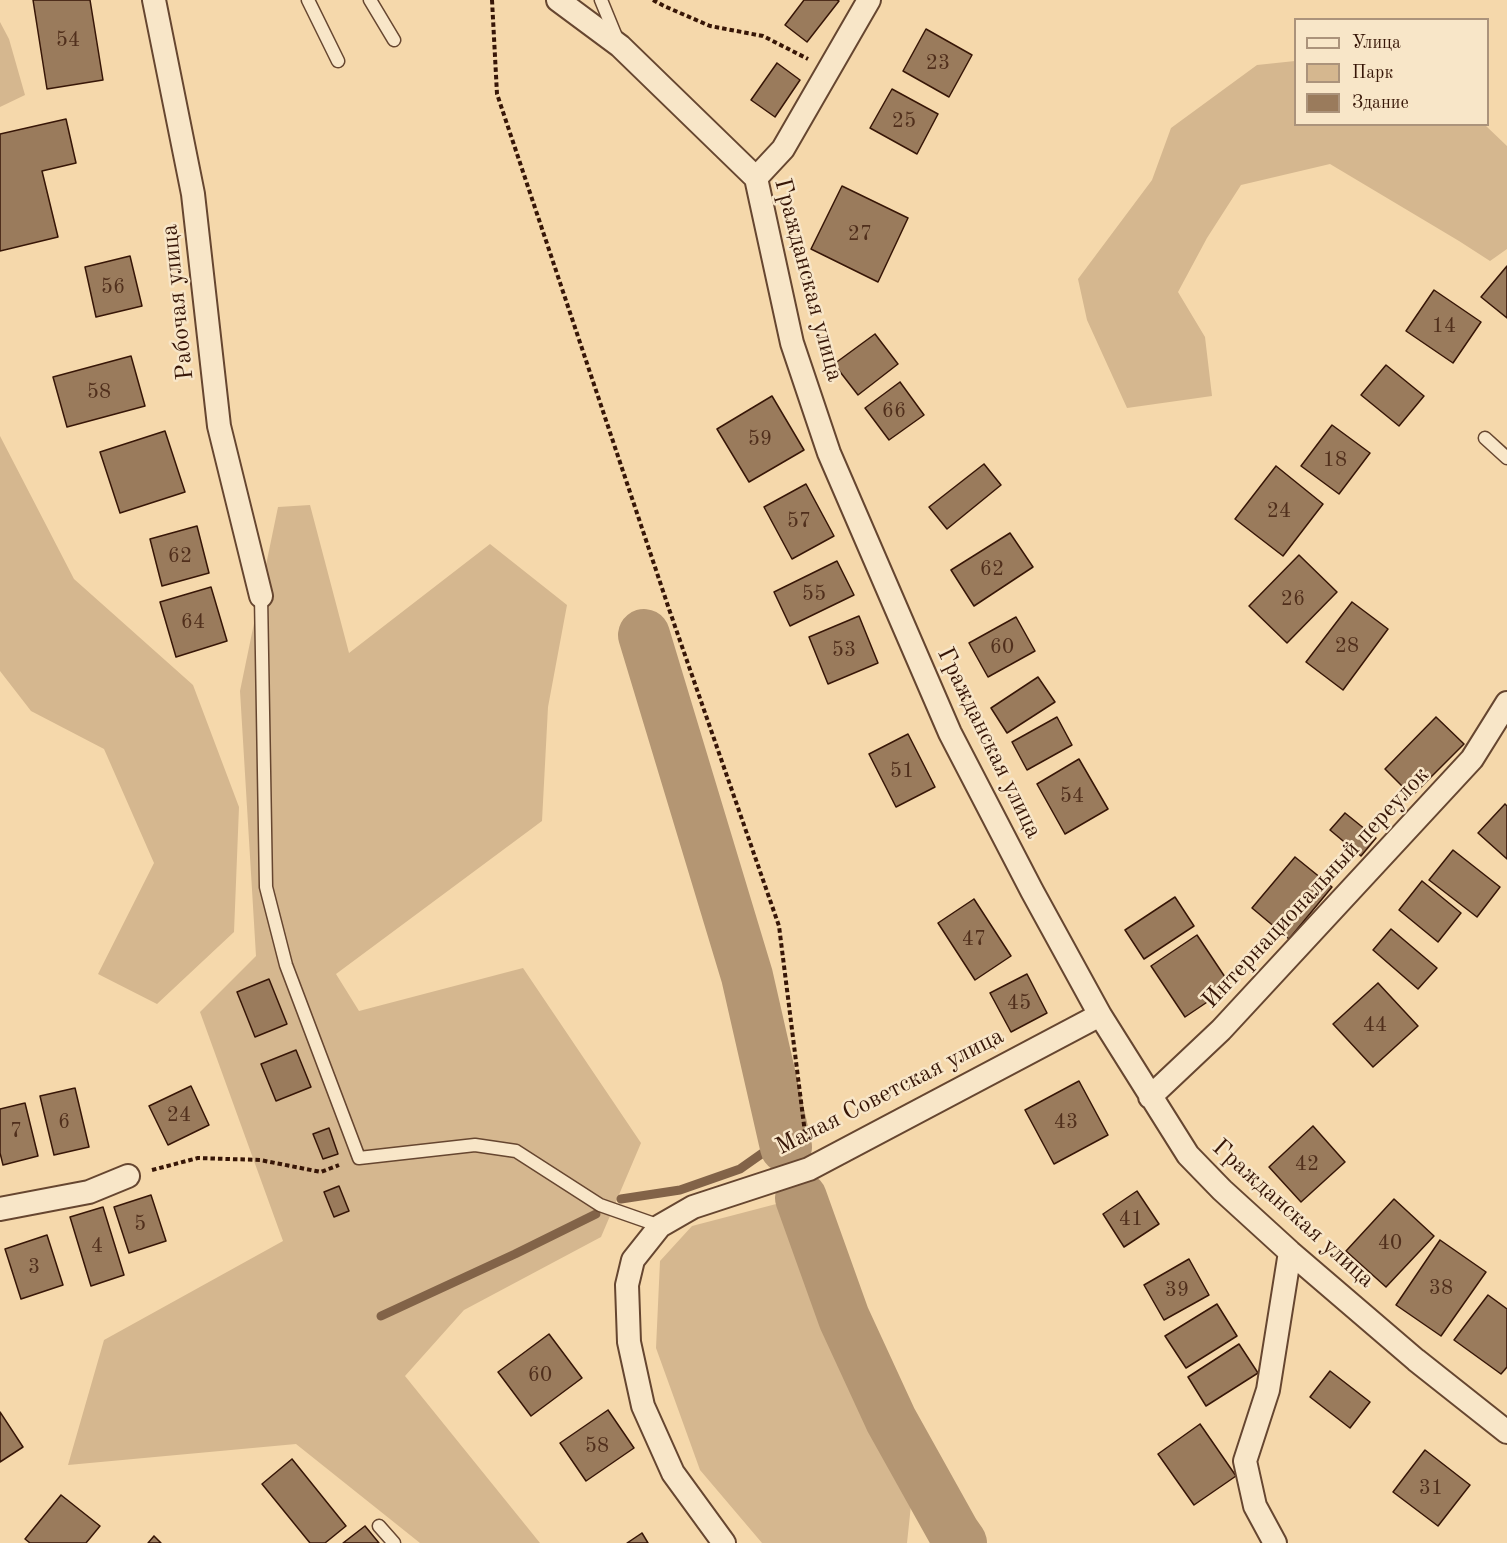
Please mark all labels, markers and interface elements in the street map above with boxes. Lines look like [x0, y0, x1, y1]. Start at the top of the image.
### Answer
legend [1294, 18, 1489, 126]
house number: 54 [56, 27, 80, 53]
text: Улица [1352, 34, 1401, 52]
house number: 23 [926, 50, 950, 76]
text: Парк [1352, 64, 1393, 82]
text: Здание [1352, 94, 1409, 112]
house number: 25 [892, 108, 916, 134]
street label: Гражданская улица [767, 175, 849, 385]
house number: 27 [848, 221, 872, 247]
street label: Рабочая улица [156, 223, 200, 381]
house number: 56 [101, 274, 125, 300]
house number: 14 [1432, 313, 1456, 339]
house number: 58 [87, 379, 111, 405]
house number: 66 [882, 398, 906, 424]
house number: 59 [748, 426, 772, 452]
house number: 18 [1323, 447, 1347, 473]
house number: 24 [1267, 498, 1291, 524]
house number: 57 [787, 508, 811, 534]
house number: 62 [168, 543, 192, 569]
house number: 62 [980, 556, 1004, 582]
house number: 55 [802, 581, 826, 607]
house number: 26 [1281, 586, 1305, 612]
house number: 64 [181, 609, 205, 635]
house number: 28 [1335, 633, 1359, 659]
house number: 60 [990, 634, 1014, 660]
house number: 53 [832, 637, 856, 663]
street label: Гражданская улица [930, 643, 1048, 843]
house number: 51 [890, 758, 914, 784]
street label: Интернациональный переулок [1196, 761, 1436, 1015]
house number: 54 [1060, 783, 1084, 809]
house number: 47 [962, 926, 986, 952]
house number: 45 [1007, 990, 1031, 1016]
house number: 44 [1363, 1012, 1387, 1038]
street label: Малая Советская улица [771, 1022, 1009, 1162]
house number: 24 [167, 1102, 191, 1128]
house number: 6 [58, 1109, 70, 1135]
house number: 43 [1054, 1109, 1078, 1135]
house number: 7 [10, 1118, 22, 1144]
street label: Гражданская улица [1206, 1133, 1380, 1295]
house number: 42 [1295, 1151, 1319, 1177]
house number: 41 [1119, 1206, 1143, 1232]
house number: 5 [134, 1211, 146, 1237]
house number: 40 [1378, 1230, 1402, 1256]
house number: 4 [91, 1233, 103, 1259]
house number: 3 [28, 1254, 40, 1280]
house number: 38 [1429, 1275, 1453, 1301]
house number: 39 [1165, 1277, 1189, 1303]
house number: 60 [528, 1362, 552, 1388]
house number: 58 [585, 1433, 609, 1459]
house number: 31 [1419, 1475, 1443, 1501]

